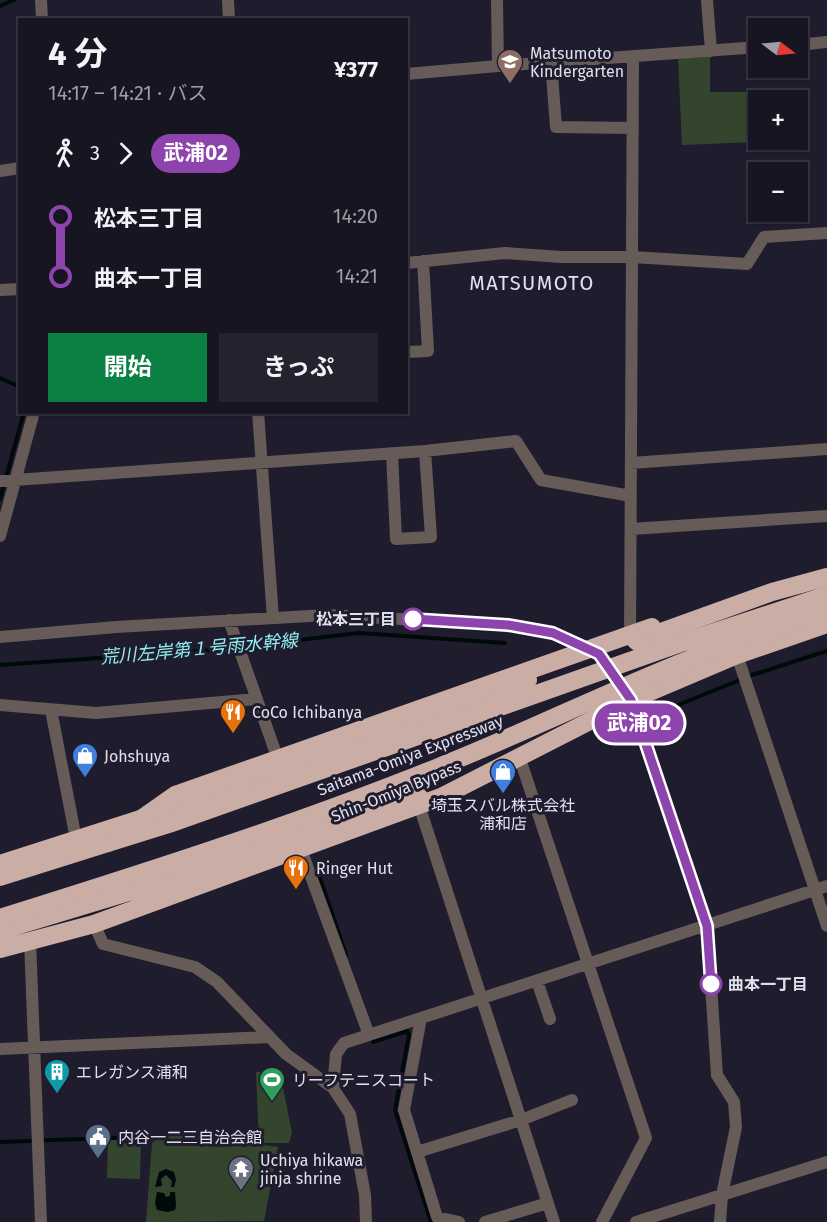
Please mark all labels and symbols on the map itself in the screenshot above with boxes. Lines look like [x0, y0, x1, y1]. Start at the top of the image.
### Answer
north arrow [748, 18, 808, 78]
place label: Matsumoto Kindergarten [530, 44, 624, 81]
school or university icon: Matsumoto Kindergarten [495, 47, 525, 85]
district label: MATSUMOTO [469, 271, 595, 295]
marker: 松本三丁目 [402, 608, 424, 630]
place label: 松本三丁目 [316, 610, 396, 629]
water label: 荒川左岸第１号雨水幹線 [99, 629, 301, 669]
restaurant icon: CoCo Ichibanya [218, 697, 248, 735]
place label: CoCo Ichibanya [252, 703, 362, 722]
line badge: 武浦02 [597, 704, 681, 742]
street label: Saitama-Omiya Expressway [315, 711, 506, 800]
shop icon: Johshuya [70, 741, 100, 779]
place label: Johshuya [104, 747, 170, 766]
street label: Shin-Omiya Bypass [328, 757, 464, 826]
shop icon: 埼玉スバル株式会社 浦和店 [488, 757, 518, 795]
place label: 埼玉スバル株式会社 浦和店 [431, 796, 575, 833]
restaurant icon: Ringer Hut [281, 853, 311, 891]
place label: Ringer Hut [316, 859, 393, 878]
marker: 曲本一丁目 [700, 973, 722, 995]
place label: 曲本一丁目 [728, 975, 808, 994]
building icon: エレガンス浦和 [42, 1057, 72, 1095]
place label: エレガンス浦和 [76, 1063, 188, 1082]
sports icon: リーフテニスコート [257, 1065, 287, 1103]
place label: リーフテニスコート [292, 1071, 435, 1090]
public building icon: 内谷一二三自治会館 [83, 1122, 113, 1160]
place label: 内谷一二三自治会館 [118, 1128, 262, 1147]
place label: Uchiya hikawa jinja shrine [259, 1151, 363, 1188]
temple icon: Uchiya hikawa jinja shrine [226, 1154, 256, 1192]

